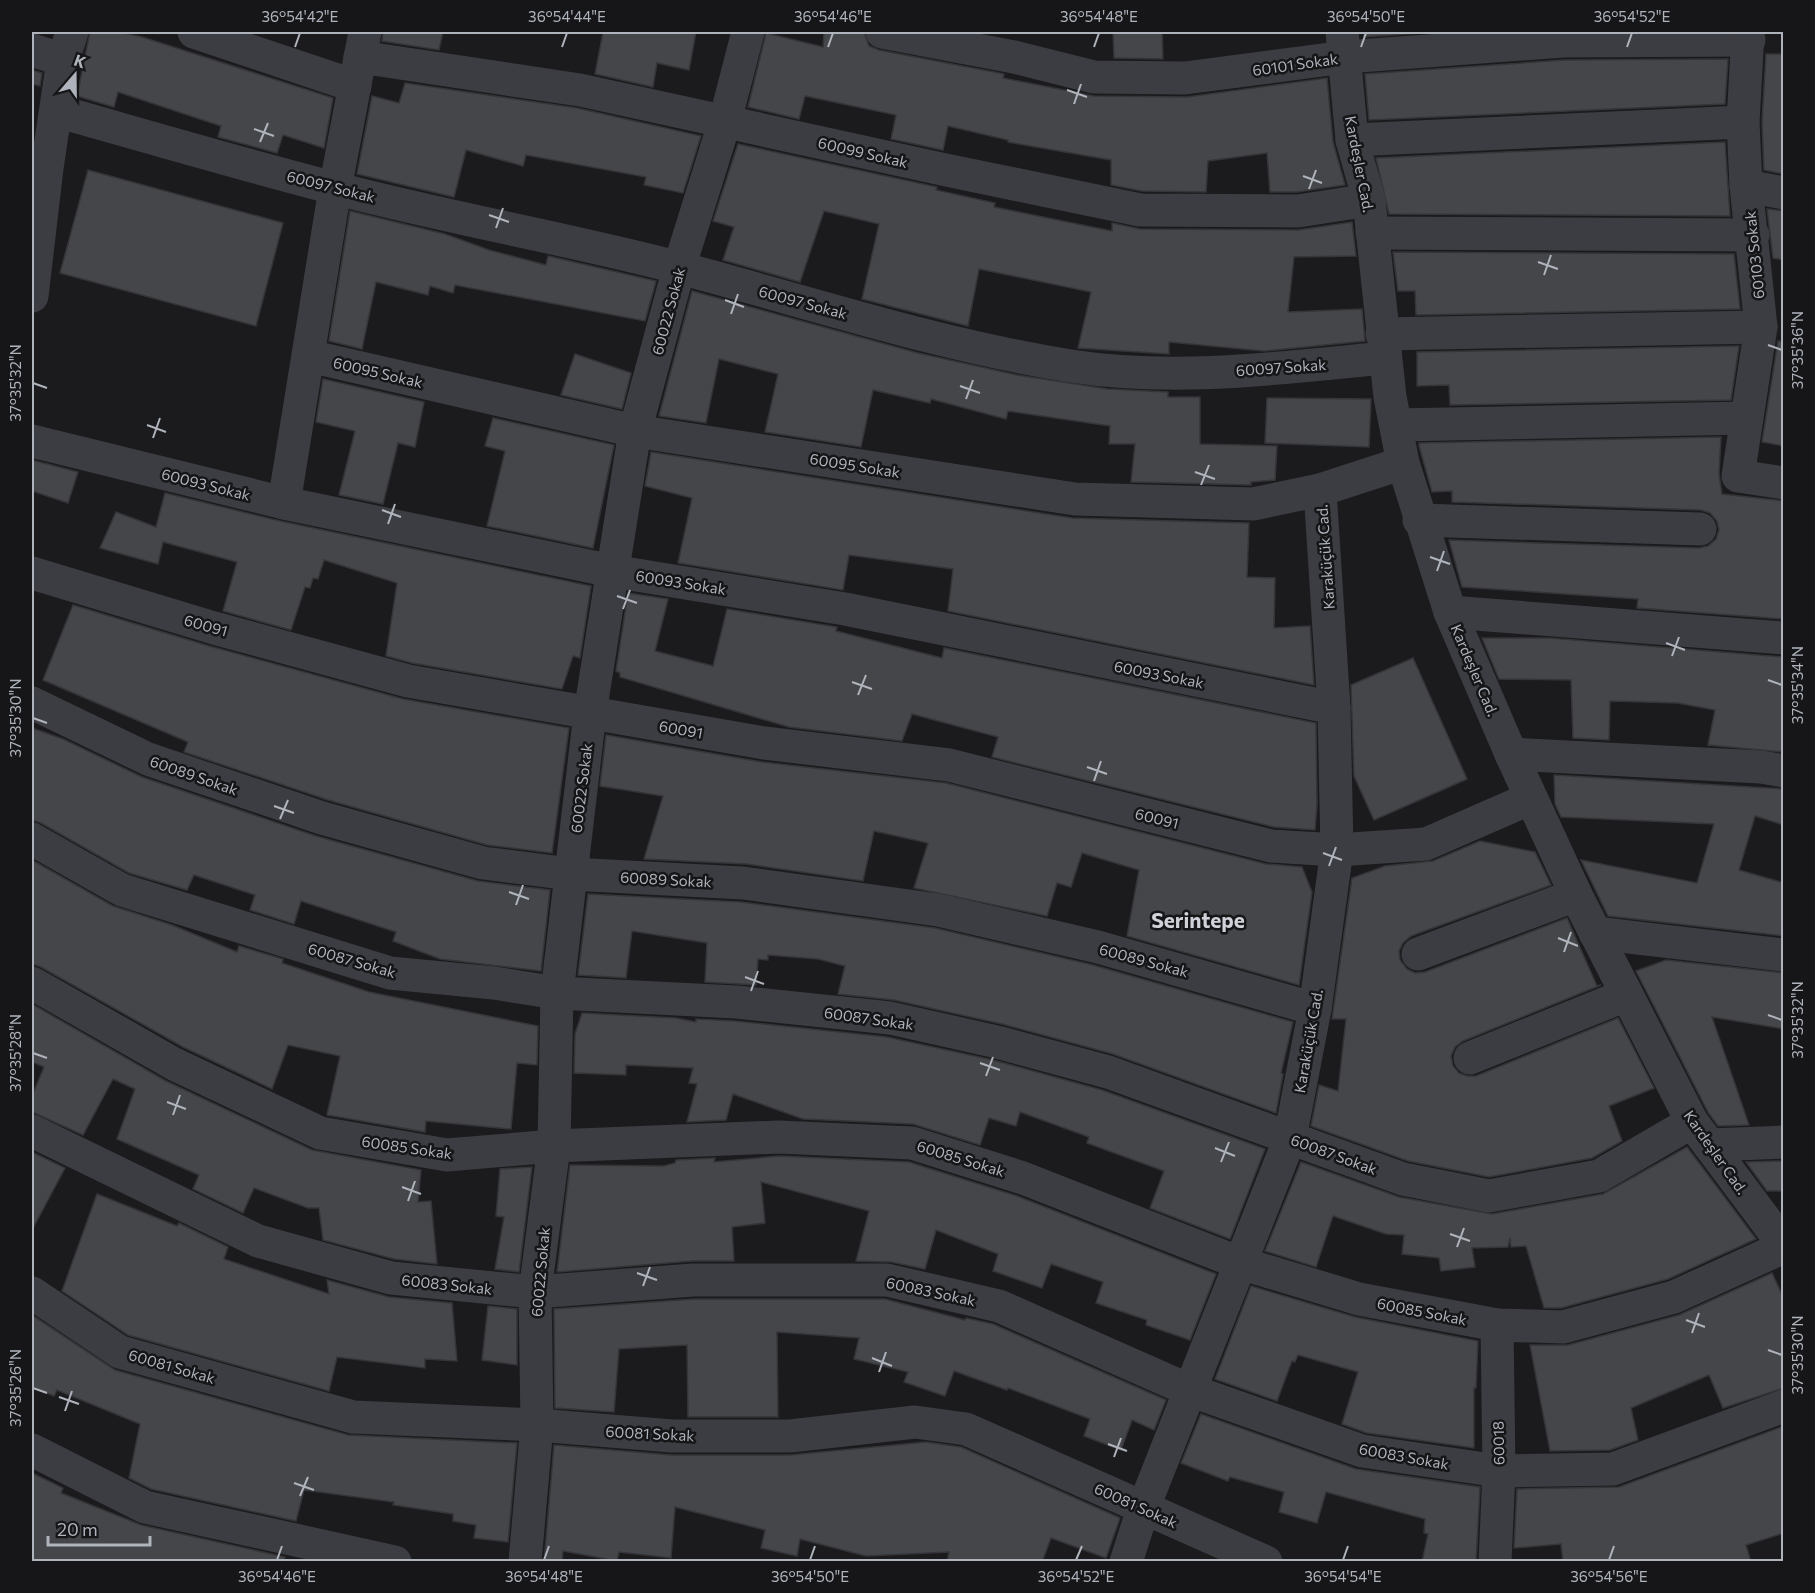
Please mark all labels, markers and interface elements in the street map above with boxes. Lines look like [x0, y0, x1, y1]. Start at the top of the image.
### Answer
text: 36°54'42"E [262, 7, 339, 25]
text: 36°54'44"E [528, 7, 606, 25]
text: 36°54'46"E [794, 7, 872, 25]
text: 36°54'48"E [1060, 7, 1138, 25]
text: 36°54'50"E [1327, 7, 1405, 25]
text: 36°54'52"E [1594, 7, 1670, 25]
north arrow [45, 45, 105, 105]
street label: 60101 Sokak [1251, 49, 1339, 79]
text: K [72, 50, 89, 71]
street label: Kardeşler Cad. [1342, 114, 1378, 214]
street label: 60099 Sokak [816, 133, 910, 171]
street label: 60097 Sokak [285, 166, 377, 206]
street label: 60103 Sokak [1740, 210, 1768, 300]
street label: 60022 Sokak [648, 265, 688, 357]
street label: 60097 Sokak [757, 282, 849, 322]
text: 37°35'36"N [1788, 311, 1806, 389]
text: 37°35'32"N [6, 344, 24, 422]
street label: 60095 Sokak [332, 353, 424, 391]
street label: 60097 Sokak [1235, 355, 1327, 379]
street label: 60095 Sokak [809, 449, 901, 481]
street label: 60093 Sokak [160, 464, 252, 504]
street label: Karaküçük Cad. [1312, 504, 1338, 610]
street label: 60093 Sokak [635, 566, 727, 598]
street label: 60091 [182, 610, 230, 640]
street label: Kardeşler Cad. [1448, 621, 1502, 719]
text: 37°35'34"N [1788, 646, 1806, 724]
street label: 60093 Sokak [1113, 656, 1205, 692]
text: 37°35'30"N [6, 678, 24, 758]
street label: 60091 [658, 716, 704, 742]
street label: 60022 Sokak [567, 742, 595, 834]
street label: 60089 Sokak [148, 752, 240, 798]
street label: 60091 [1133, 804, 1181, 832]
street label: 60089 Sokak [620, 868, 712, 890]
district label: Serintepe [1151, 907, 1245, 932]
street label: 60087 Sokak [306, 939, 398, 981]
street label: 60089 Sokak [1097, 939, 1191, 981]
text: 37°35'32"N [1788, 981, 1806, 1059]
street label: Karaküçük Cad. [1290, 988, 1326, 1094]
street label: 60087 Sokak [823, 1003, 915, 1033]
text: 37°35'28"N [6, 1014, 24, 1092]
street label: Kardeşler Cad. [1681, 1107, 1751, 1197]
street label: 60087 Sokak [1288, 1130, 1380, 1178]
street label: 60085 Sokak [361, 1132, 453, 1162]
street label: 60085 Sokak [915, 1136, 1007, 1180]
street label: 60022 Sokak [527, 1226, 553, 1318]
street label: 60083 Sokak [401, 1270, 493, 1298]
street label: 60083 Sokak [885, 1273, 977, 1309]
street label: 60085 Sokak [1376, 1293, 1468, 1329]
text: 37°35'30"N [1788, 1315, 1806, 1395]
street label: 60081 Sokak [127, 1345, 217, 1387]
text: 37°35'26"N [6, 1349, 24, 1427]
street label: 60018 [1489, 1421, 1507, 1465]
street label: 60081 Sokak [605, 1422, 695, 1444]
street label: 60083 Sokak [1358, 1439, 1450, 1473]
street label: 60081 Sokak [1092, 1479, 1180, 1531]
scale bar [48, 1509, 150, 1547]
text: 20 m [57, 1518, 98, 1540]
text: 36°54'46"E [238, 1567, 316, 1585]
text: 36°54'48"E [505, 1567, 583, 1585]
text: 36°54'50"E [771, 1567, 849, 1585]
text: 36°54'52"E [1038, 1567, 1114, 1585]
text: 36°54'54"E [1304, 1567, 1382, 1585]
text: 36°54'56"E [1570, 1567, 1648, 1585]

